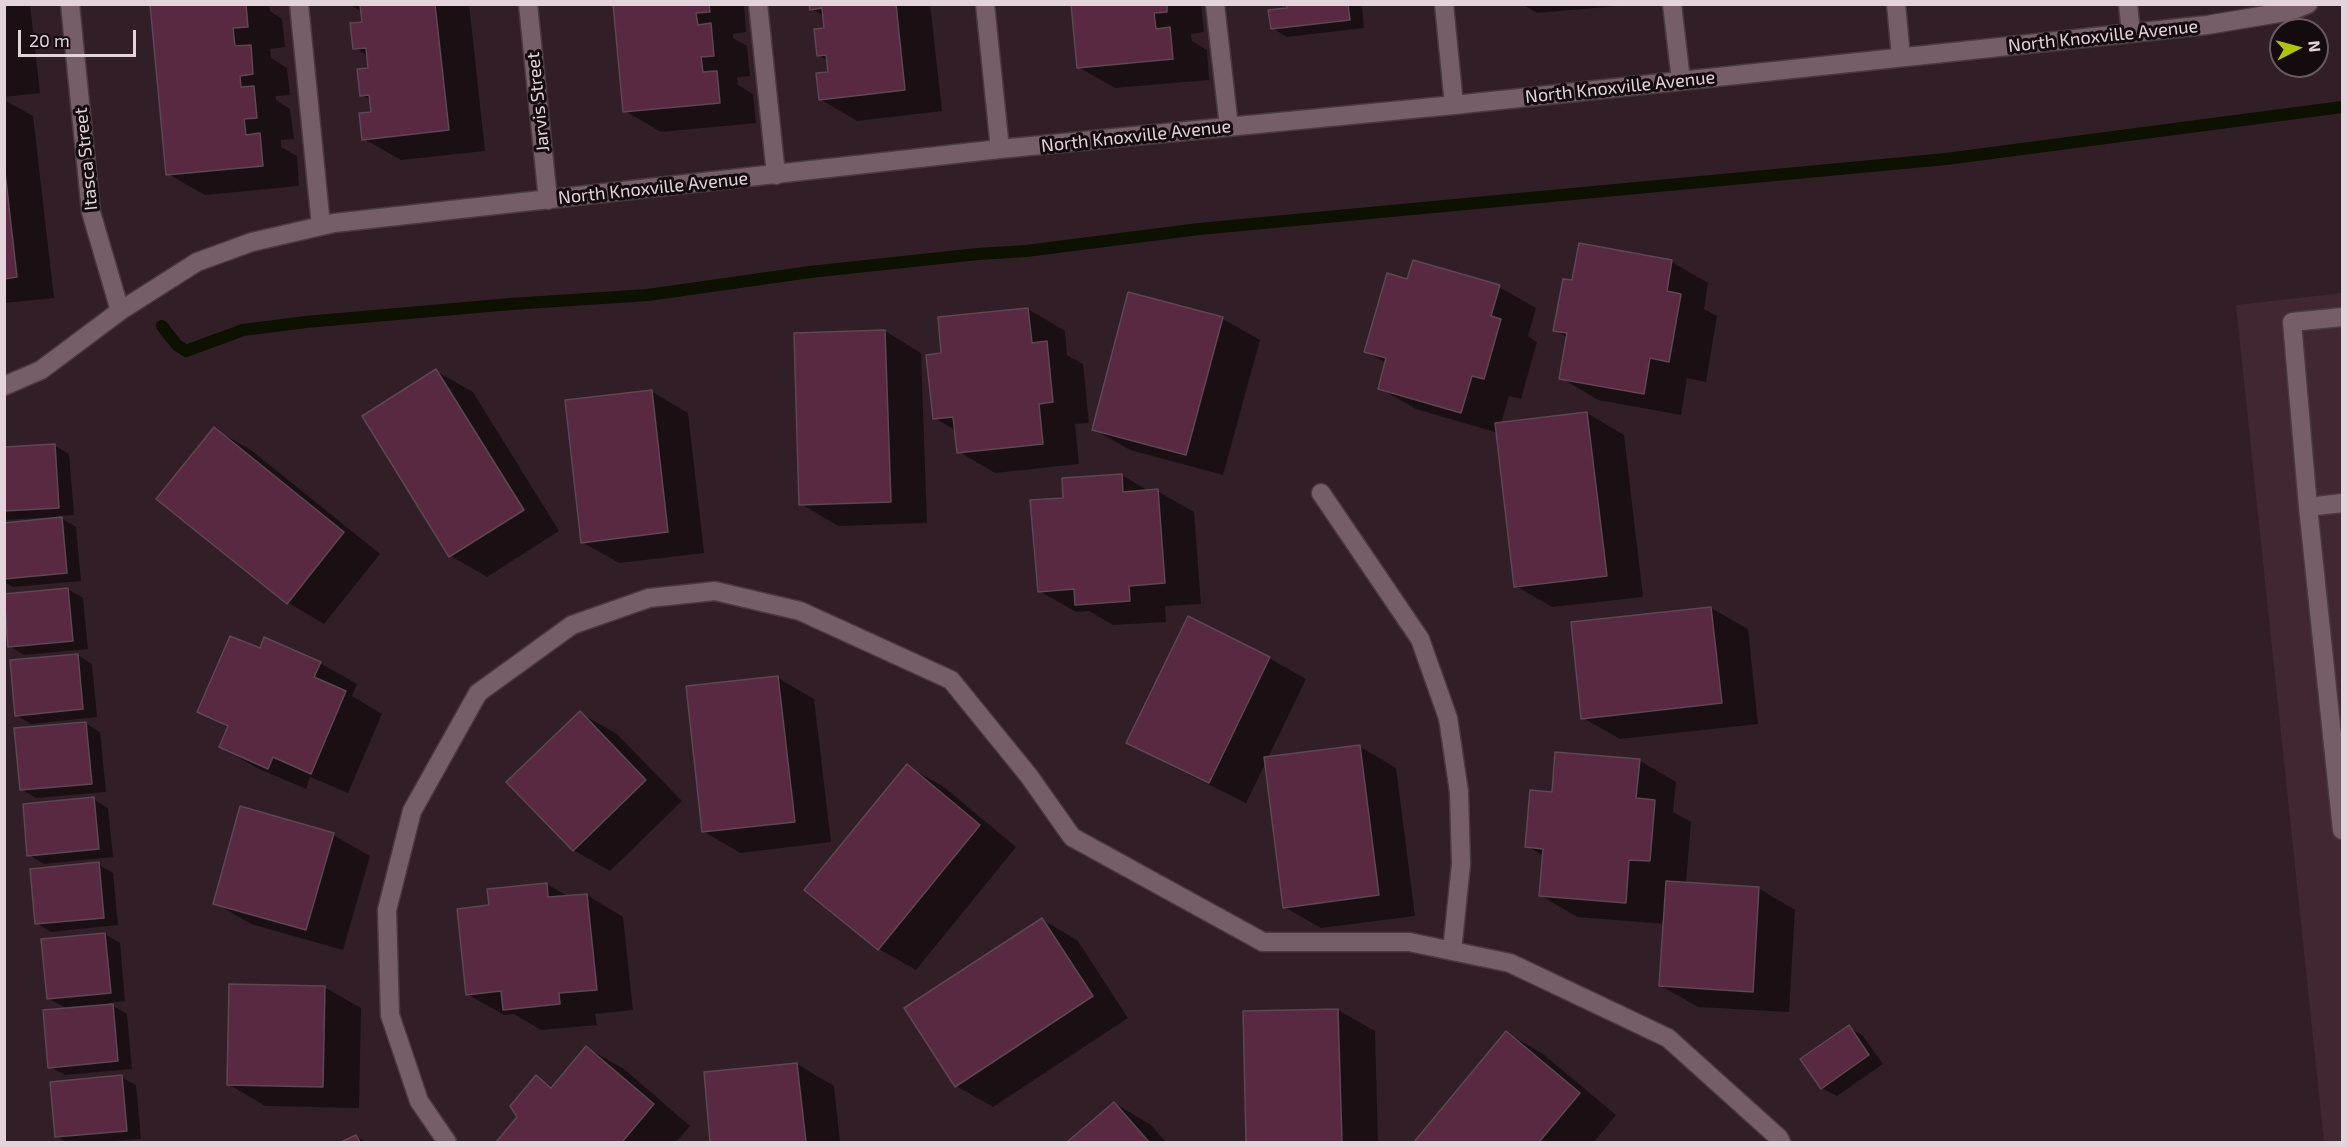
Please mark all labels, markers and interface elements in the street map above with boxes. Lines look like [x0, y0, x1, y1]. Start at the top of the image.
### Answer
street label: North Knoxville Avenue [2007, 15, 2199, 57]
scale bar [21, 18, 140, 56]
north arrow [2269, 18, 2329, 78]
text: 20 m [29, 29, 70, 51]
text: N [2305, 40, 2325, 53]
street label: Jarvis Street [522, 51, 554, 153]
street label: North Knoxville Avenue [1524, 66, 1716, 108]
street label: Itasca Street [70, 106, 102, 212]
street label: North Knoxville Avenue [1040, 115, 1232, 157]
street label: North Knoxville Avenue [557, 167, 749, 209]

